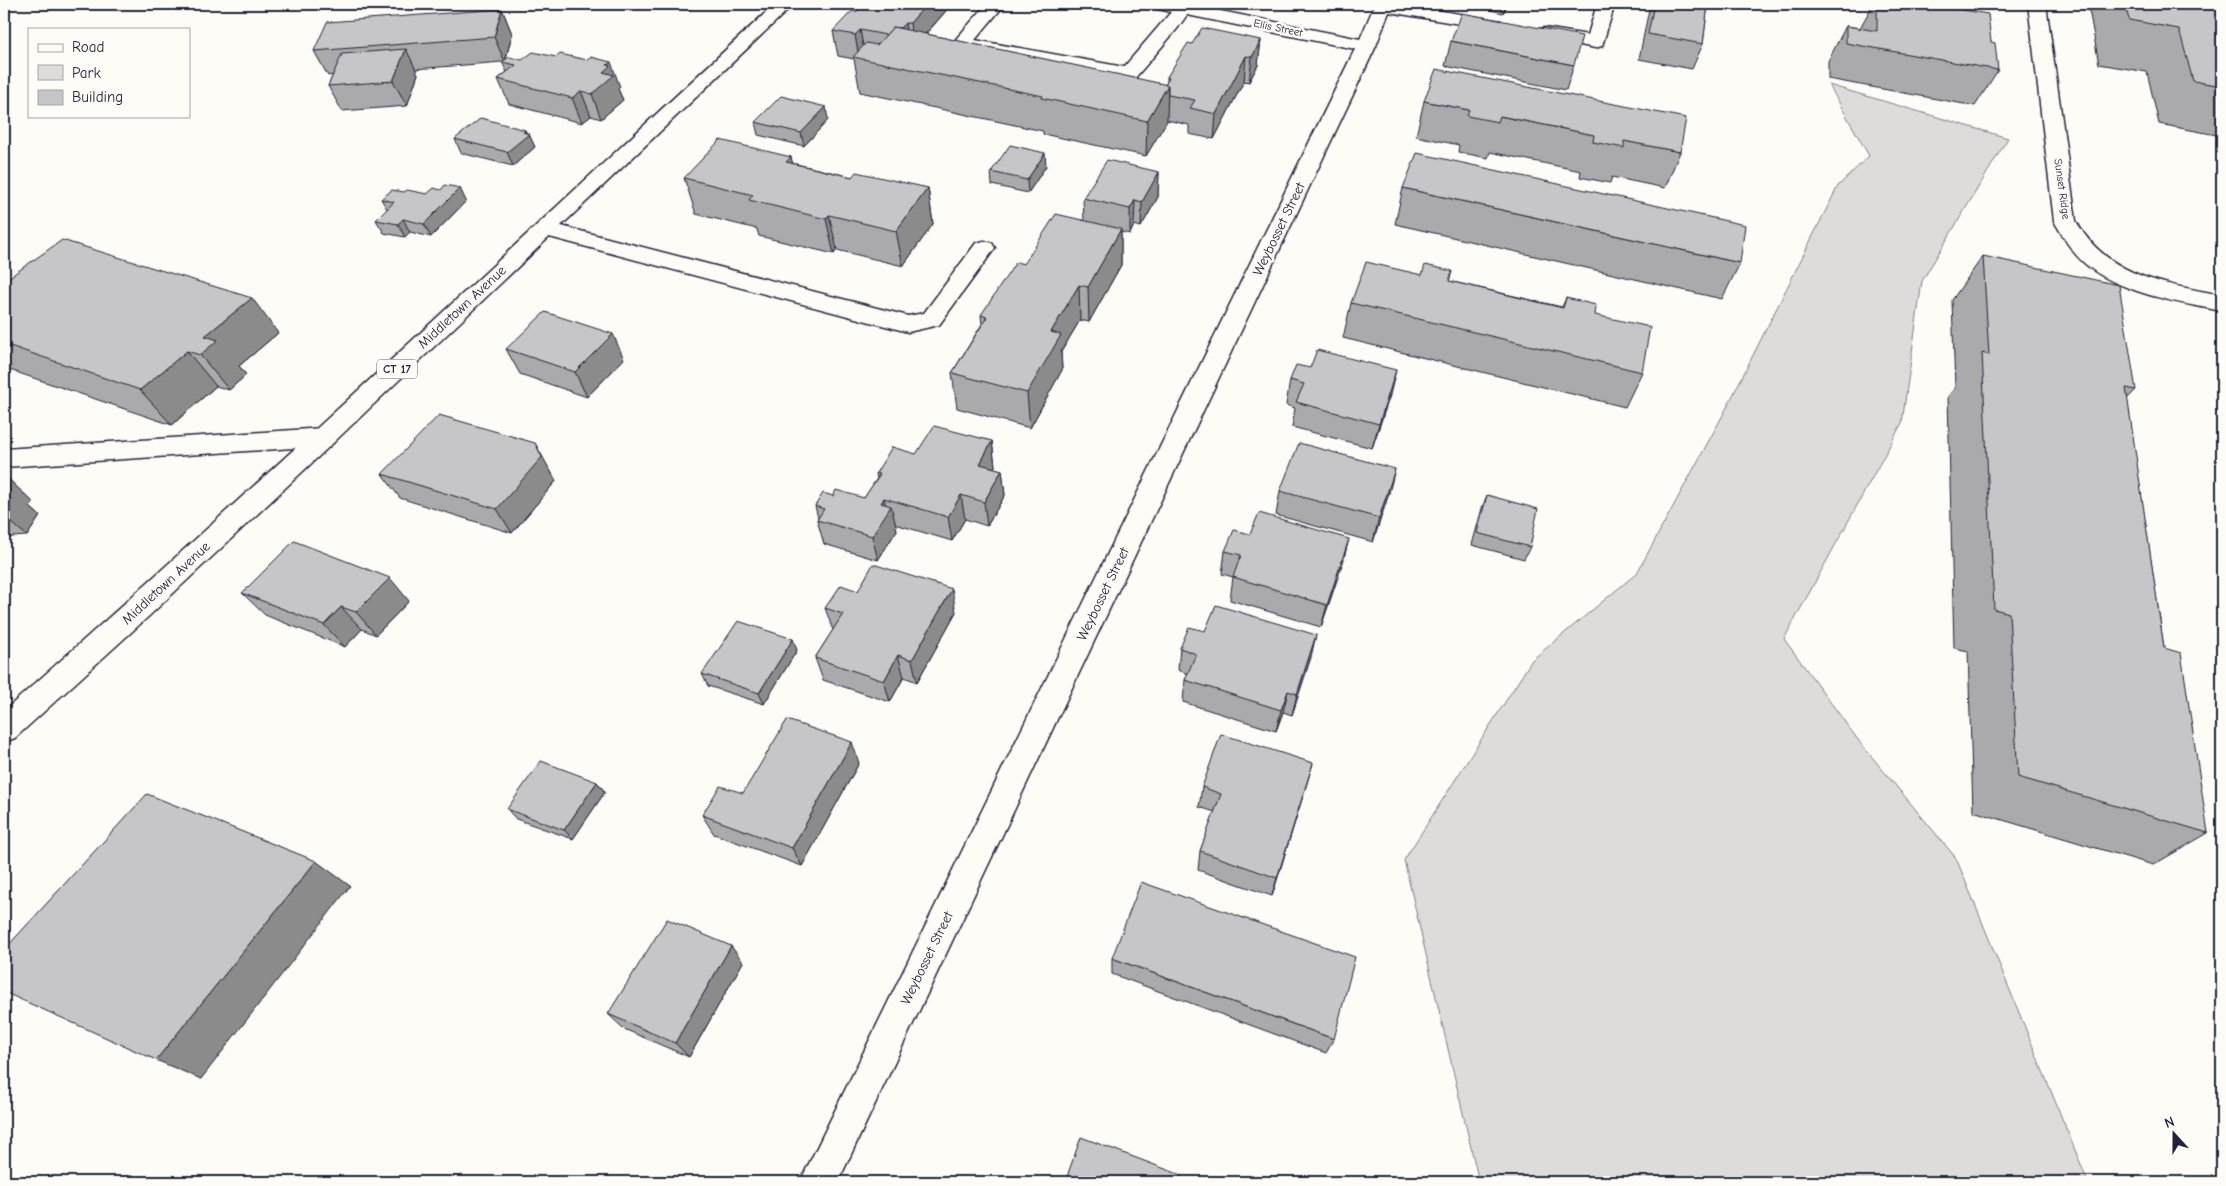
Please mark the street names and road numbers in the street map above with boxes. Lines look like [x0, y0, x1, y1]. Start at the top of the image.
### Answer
street label: Ellis Street [1252, 16, 1305, 40]
street label: Sunset Ridge [2051, 158, 2073, 221]
street label: Weybosset Street [1249, 179, 1309, 278]
street label: Middletown Avenue [414, 262, 510, 352]
road number: CT 17 [377, 359, 417, 378]
street label: Middletown Avenue [118, 538, 214, 628]
street label: Weybosset Street [1073, 544, 1133, 643]
street label: Weybosset Street [897, 908, 957, 1007]

